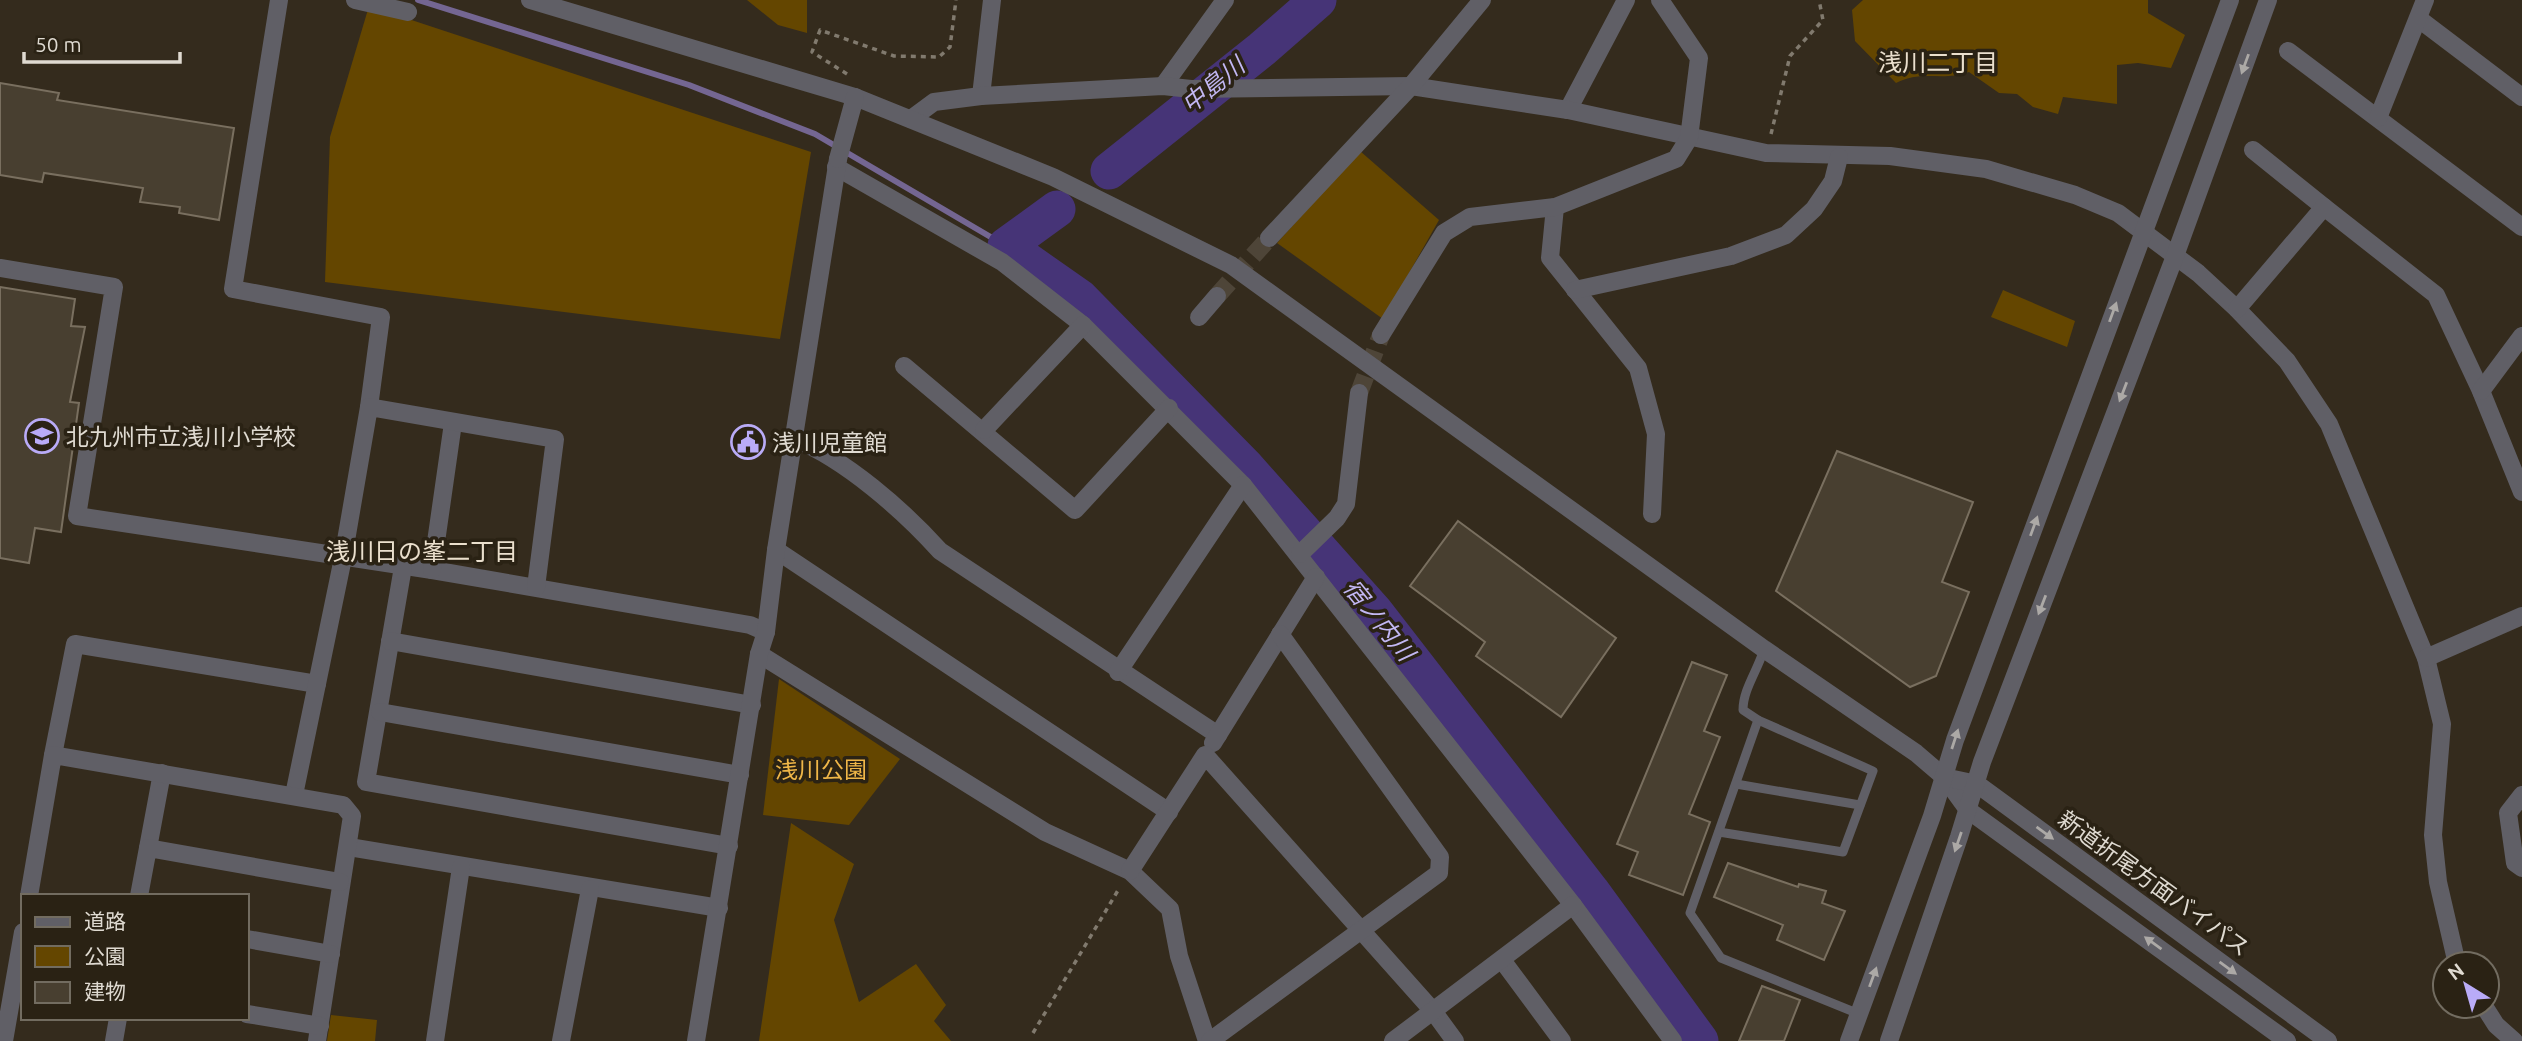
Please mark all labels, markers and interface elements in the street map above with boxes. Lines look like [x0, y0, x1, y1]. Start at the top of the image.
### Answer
scale bar [24, 21, 180, 65]
text: 50 m [35, 32, 82, 56]
district label: 浅川二丁目 [1878, 49, 1998, 76]
water label: 中島川 [1177, 50, 1252, 118]
one-way arrow [2239, 54, 2250, 75]
one-way arrow [2108, 302, 2119, 323]
one-way arrow [2117, 382, 2128, 403]
school or university icon: 北九州市立浅川小学校 [23, 417, 61, 455]
public building icon: 浅川児童館 [729, 423, 767, 461]
place label: 北九州市立浅川小学校 [66, 424, 296, 449]
place label: 浅川児童館 [772, 430, 887, 455]
one-way arrow [2029, 515, 2040, 536]
district label: 浅川日の峯二丁目 [326, 538, 518, 565]
water label: 宿ノ内川 [1338, 574, 1422, 668]
one-way arrow [2036, 594, 2047, 615]
one-way arrow [1951, 728, 1961, 749]
park label: 浅川公園 [775, 757, 867, 782]
street label: 新道折尾方面バイパス [2054, 805, 2254, 961]
one-way arrow [2036, 826, 2054, 840]
one-way arrow [1952, 832, 1963, 853]
legend [21, 894, 248, 1020]
text: 道路 [84, 909, 126, 933]
one-way arrow [2144, 936, 2162, 950]
text: 公園 [84, 944, 126, 968]
north arrow [2431, 950, 2501, 1020]
text: N [2443, 958, 2468, 984]
one-way arrow [2219, 960, 2237, 974]
one-way arrow [1868, 966, 1879, 987]
text: 建物 [84, 979, 126, 1003]

